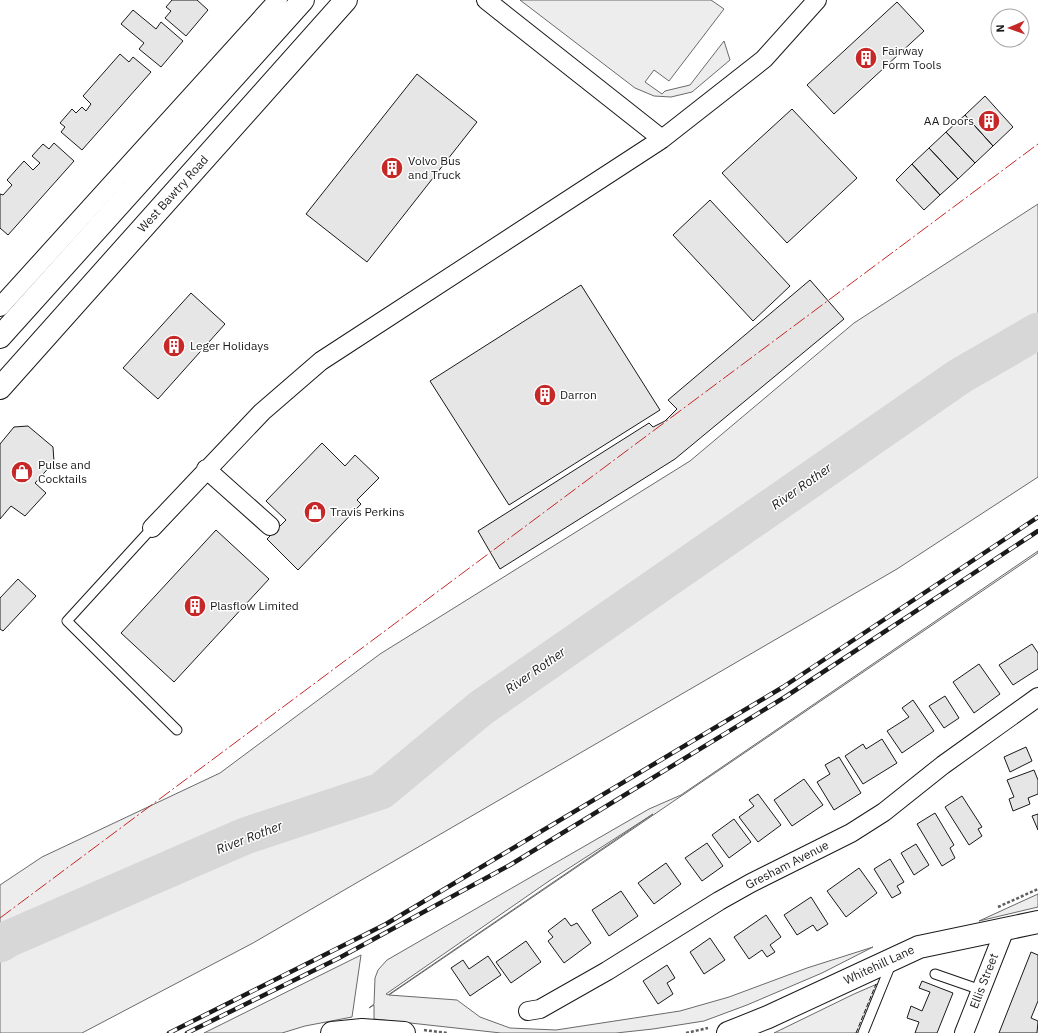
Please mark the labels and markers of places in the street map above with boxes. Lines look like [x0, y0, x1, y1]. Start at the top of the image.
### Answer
place label: Fairway Form Tools [882, 43, 942, 72]
building icon: Fairway Form Tools [853, 45, 879, 71]
building icon: AA Doors [976, 108, 1002, 134]
place label: AA Doors [924, 113, 974, 128]
place label: Volvo Bus and Truck [408, 153, 462, 182]
building icon: Volvo Bus and Truck [379, 155, 405, 181]
building icon: Leger Holidays [161, 333, 187, 359]
place label: Leger Holidays [190, 338, 269, 353]
building icon: Darron [532, 382, 558, 408]
place label: Darron [560, 387, 597, 402]
place label: Pulse and Cocktails [38, 457, 91, 486]
shop icon: Pulse and Cocktails [9, 459, 35, 485]
shop icon: Travis Perkins [302, 499, 328, 525]
place label: Travis Perkins [330, 504, 405, 519]
building icon: Plasflow Limited [182, 593, 208, 619]
place label: Plasflow Limited [210, 598, 299, 613]

